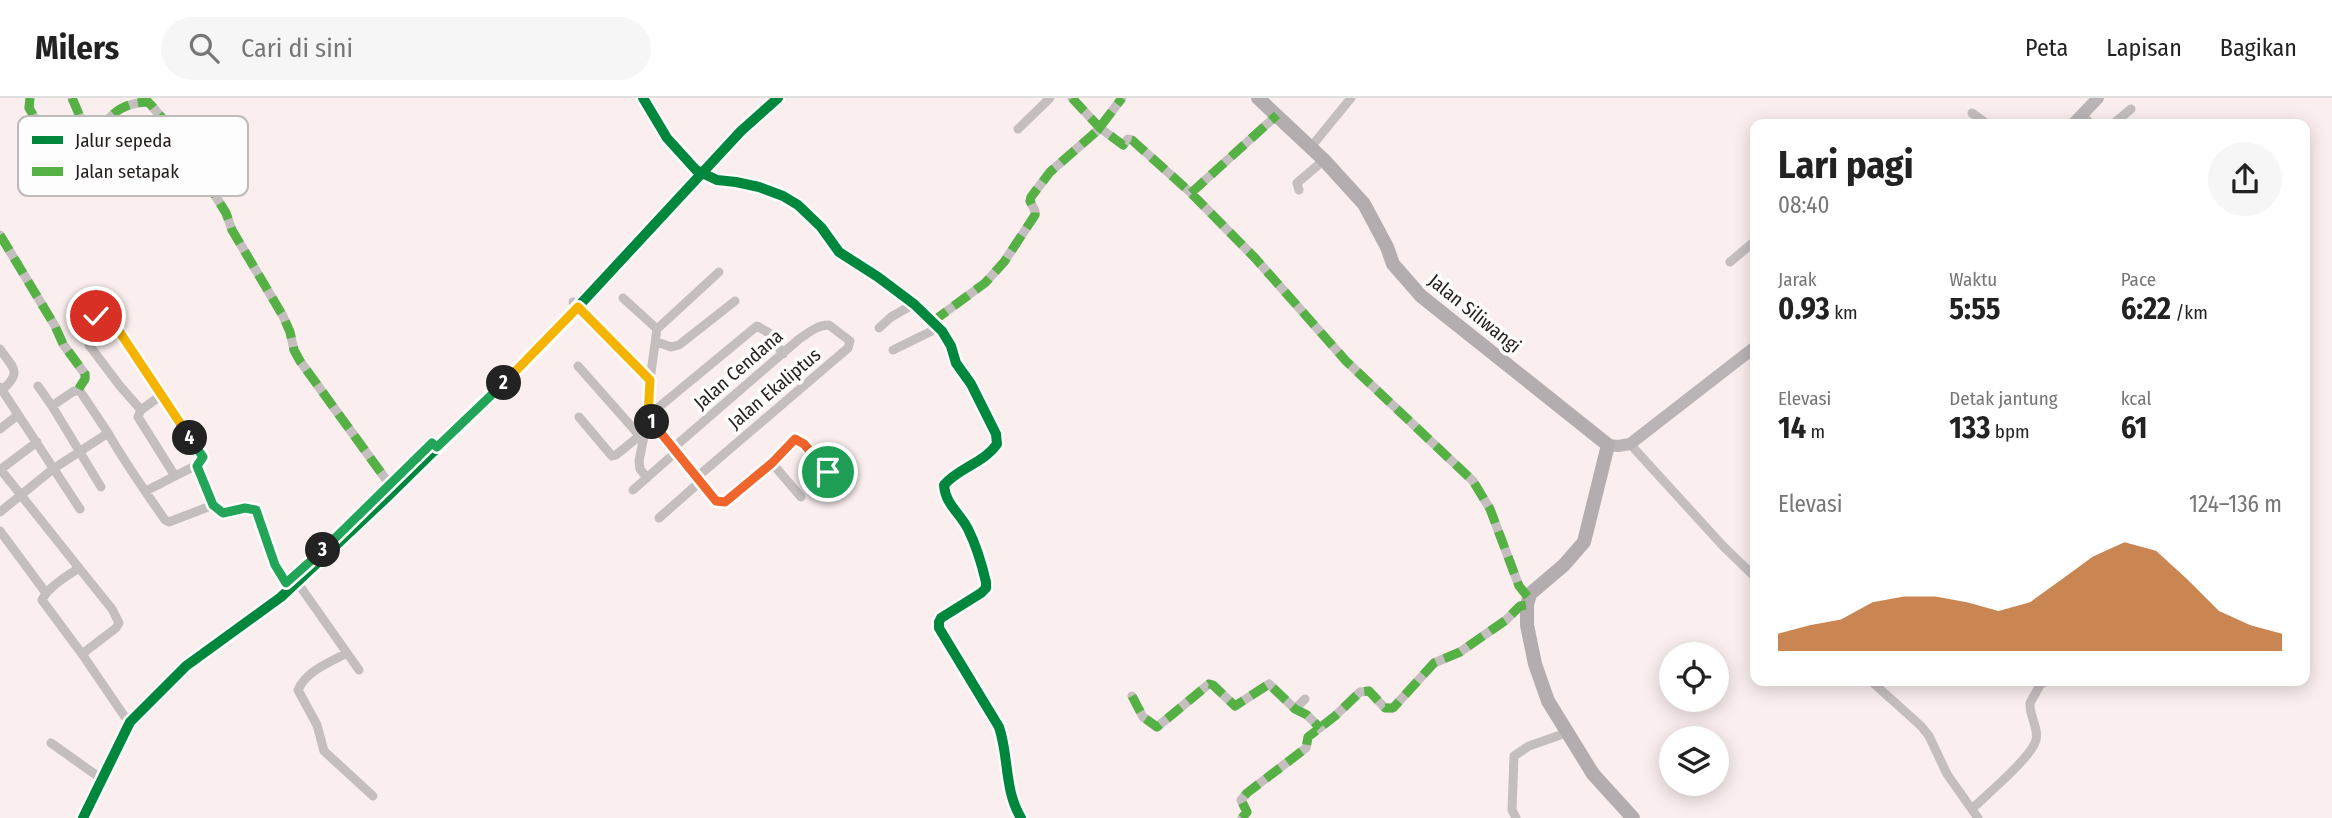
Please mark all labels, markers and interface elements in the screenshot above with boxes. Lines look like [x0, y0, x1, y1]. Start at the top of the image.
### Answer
search box [161, 17, 651, 80]
text: Milers [35, 28, 119, 68]
icon: search [185, 29, 223, 67]
text: Cari di sini [241, 33, 353, 64]
text: Peta [2025, 34, 2068, 62]
text: Lapisan [2106, 34, 2182, 62]
text: Bagikan [2220, 34, 2297, 62]
legend [18, 116, 248, 196]
text: Jalur sepeda [75, 129, 172, 152]
text: Lari pagi [1778, 142, 1914, 188]
button: share [2208, 142, 2282, 216]
text: Jalan setapak [75, 160, 179, 183]
text: 08:40 [1778, 191, 1829, 219]
text: Jarak [1778, 268, 1817, 291]
text: Waktu [1949, 268, 1997, 291]
text: Pace [2121, 268, 2156, 291]
street label: Jalan Siliwangi [1424, 269, 1526, 358]
pin [66, 286, 126, 346]
text: 0.93 [1778, 291, 1830, 327]
text: 5:55 [1949, 291, 2000, 327]
text: 6:22 [2121, 291, 2171, 327]
icon: check [77, 297, 115, 335]
text: km [1830, 301, 1858, 324]
text: /km [2171, 301, 2208, 324]
street label: Jalan Cendana [689, 324, 788, 414]
street label: Jalan Ekaliptus [723, 343, 825, 434]
pin: 2 [486, 366, 522, 400]
text: 2 [499, 371, 508, 394]
text: Elevasi [1778, 387, 1831, 410]
text: Detak jantung [1949, 387, 2058, 410]
text: kcal [2121, 387, 2151, 410]
pin: 1 [634, 404, 670, 440]
text: 1 [647, 410, 656, 433]
text: 14 [1778, 410, 1806, 446]
text: 133 [1949, 410, 1990, 446]
text: 61 [2121, 410, 2148, 446]
pin: 4 [172, 420, 208, 456]
text: m [1806, 420, 1825, 443]
text: bpm [1990, 420, 2030, 443]
text: 4 [185, 426, 194, 449]
pin [798, 442, 858, 502]
icon: arrive [809, 453, 847, 491]
text: Elevasi [1778, 490, 1843, 518]
text: 124–136 m [2189, 490, 2282, 518]
pin: 3 [306, 532, 340, 568]
text: 3 [318, 538, 327, 561]
map controls [1659, 642, 1729, 796]
button: locate [1659, 642, 1729, 712]
button: layers [1659, 726, 1729, 796]

